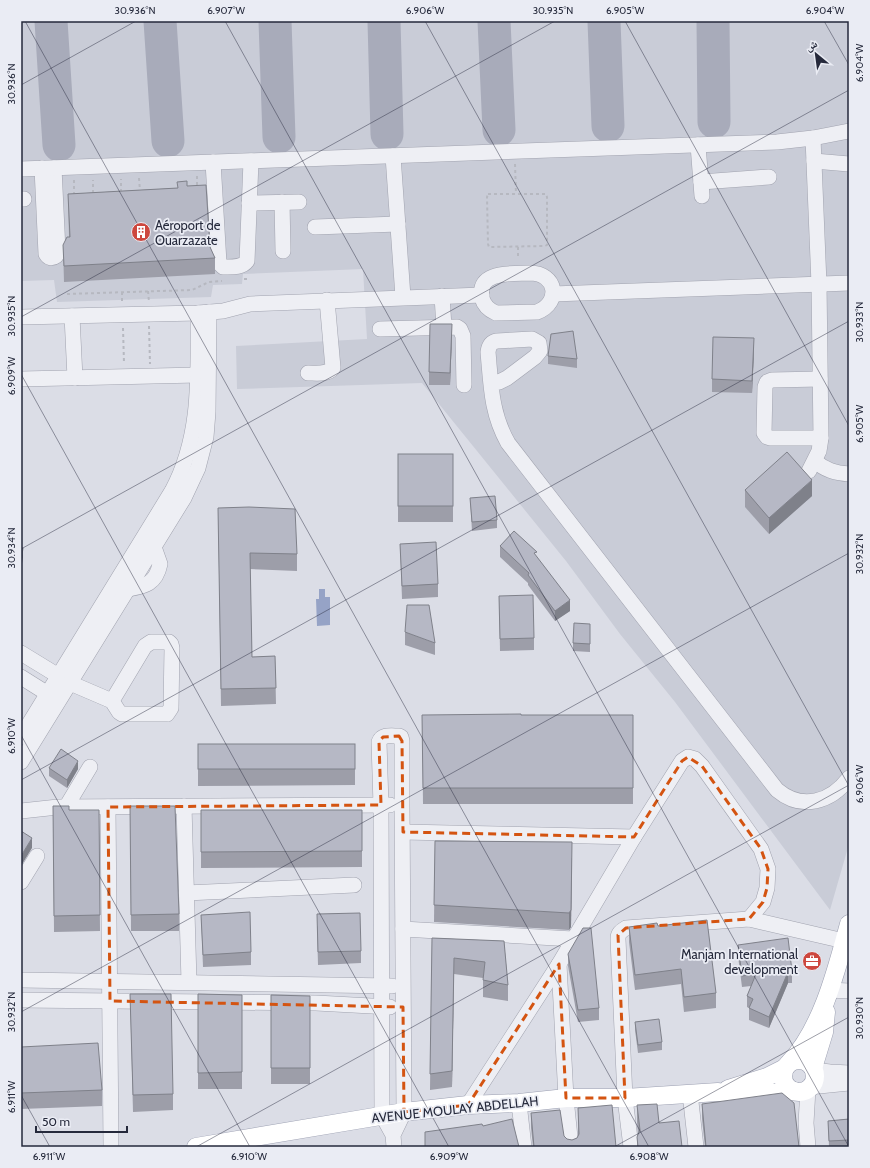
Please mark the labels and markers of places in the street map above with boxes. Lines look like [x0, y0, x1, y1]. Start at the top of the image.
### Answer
place label: Aéroport de Ouarzazate [155, 217, 221, 248]
building icon: Aéroport de Ouarzazate [130, 221, 152, 243]
place label: Manjam International development [681, 946, 799, 977]
office icon: Manjam International development [801, 950, 823, 972]

